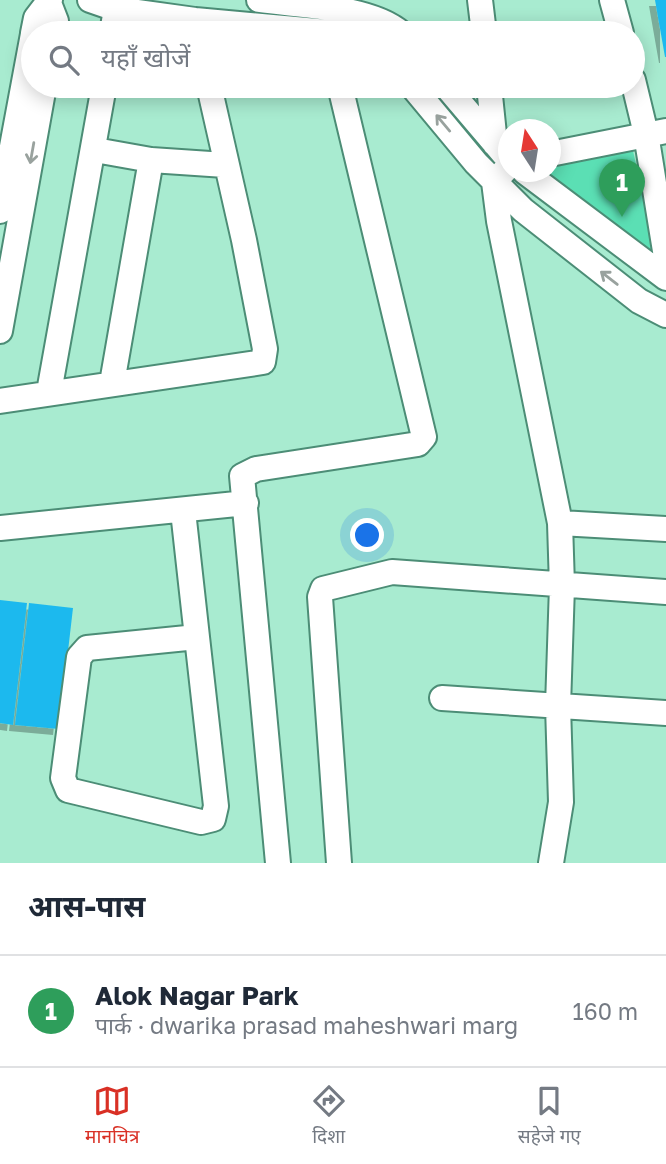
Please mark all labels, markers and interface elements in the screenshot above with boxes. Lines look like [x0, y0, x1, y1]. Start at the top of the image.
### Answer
search box [21, 21, 645, 98]
icon: search [45, 41, 83, 79]
text: यहाँ खोजें [101, 42, 190, 73]
one-way arrow [436, 115, 451, 133]
north arrow [498, 119, 561, 182]
one-way arrow [25, 141, 38, 164]
pin: 1 [599, 159, 645, 217]
one-way arrow [600, 270, 619, 285]
your location [350, 518, 384, 552]
text: आस-पास [28, 888, 145, 924]
text: Alok Nagar Park [95, 980, 299, 1011]
text: 1 [45, 997, 57, 1025]
text: 160 m [573, 997, 638, 1025]
text: पार्क · dwarika prasad maheshwari marg [95, 1011, 518, 1039]
tab: मानचित्र [85, 1082, 139, 1151]
tab: दिशा [310, 1082, 348, 1151]
tab: सहेजे गए [518, 1082, 581, 1151]

